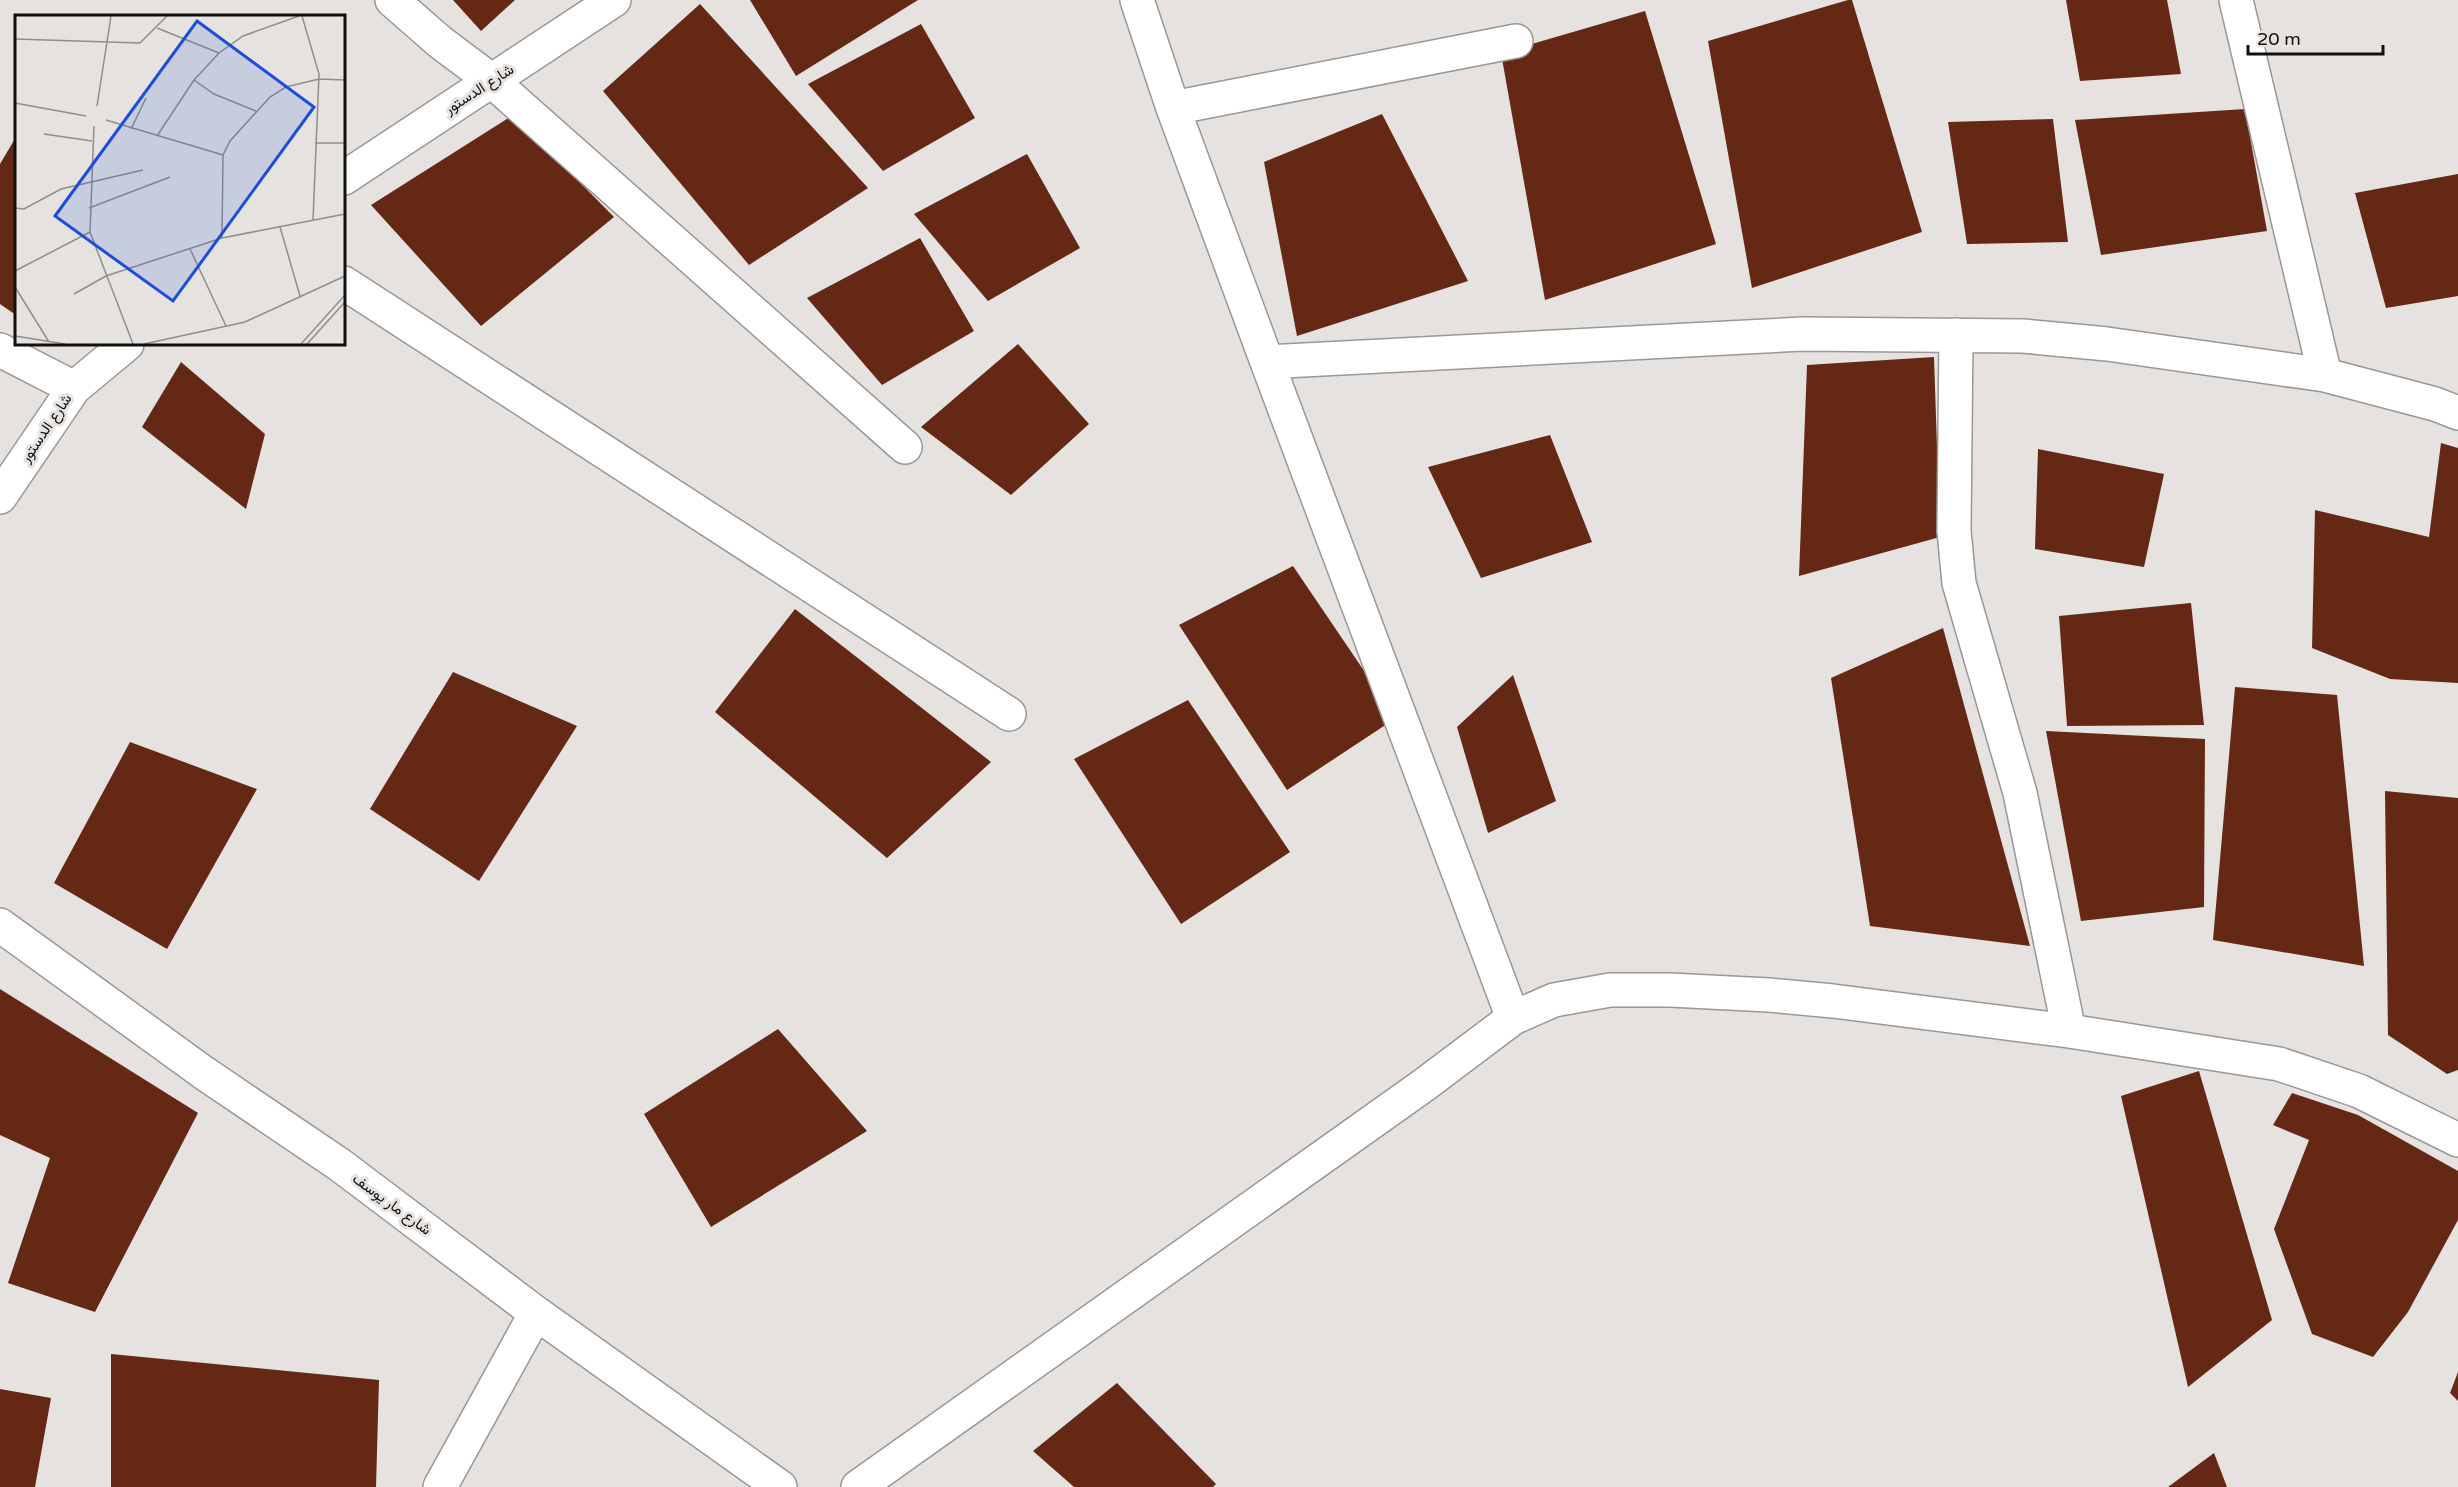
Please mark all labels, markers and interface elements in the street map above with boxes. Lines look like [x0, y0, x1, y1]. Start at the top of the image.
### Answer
inset map [15, 15, 345, 345]
scale bar [2248, 18, 2383, 56]
text: 20 m [2257, 28, 2301, 50]
street label: شارع الدستور [440, 60, 518, 120]
street label: شارع الدستور [16, 390, 77, 468]
street label: شارع مار يوسف [348, 1169, 435, 1240]

